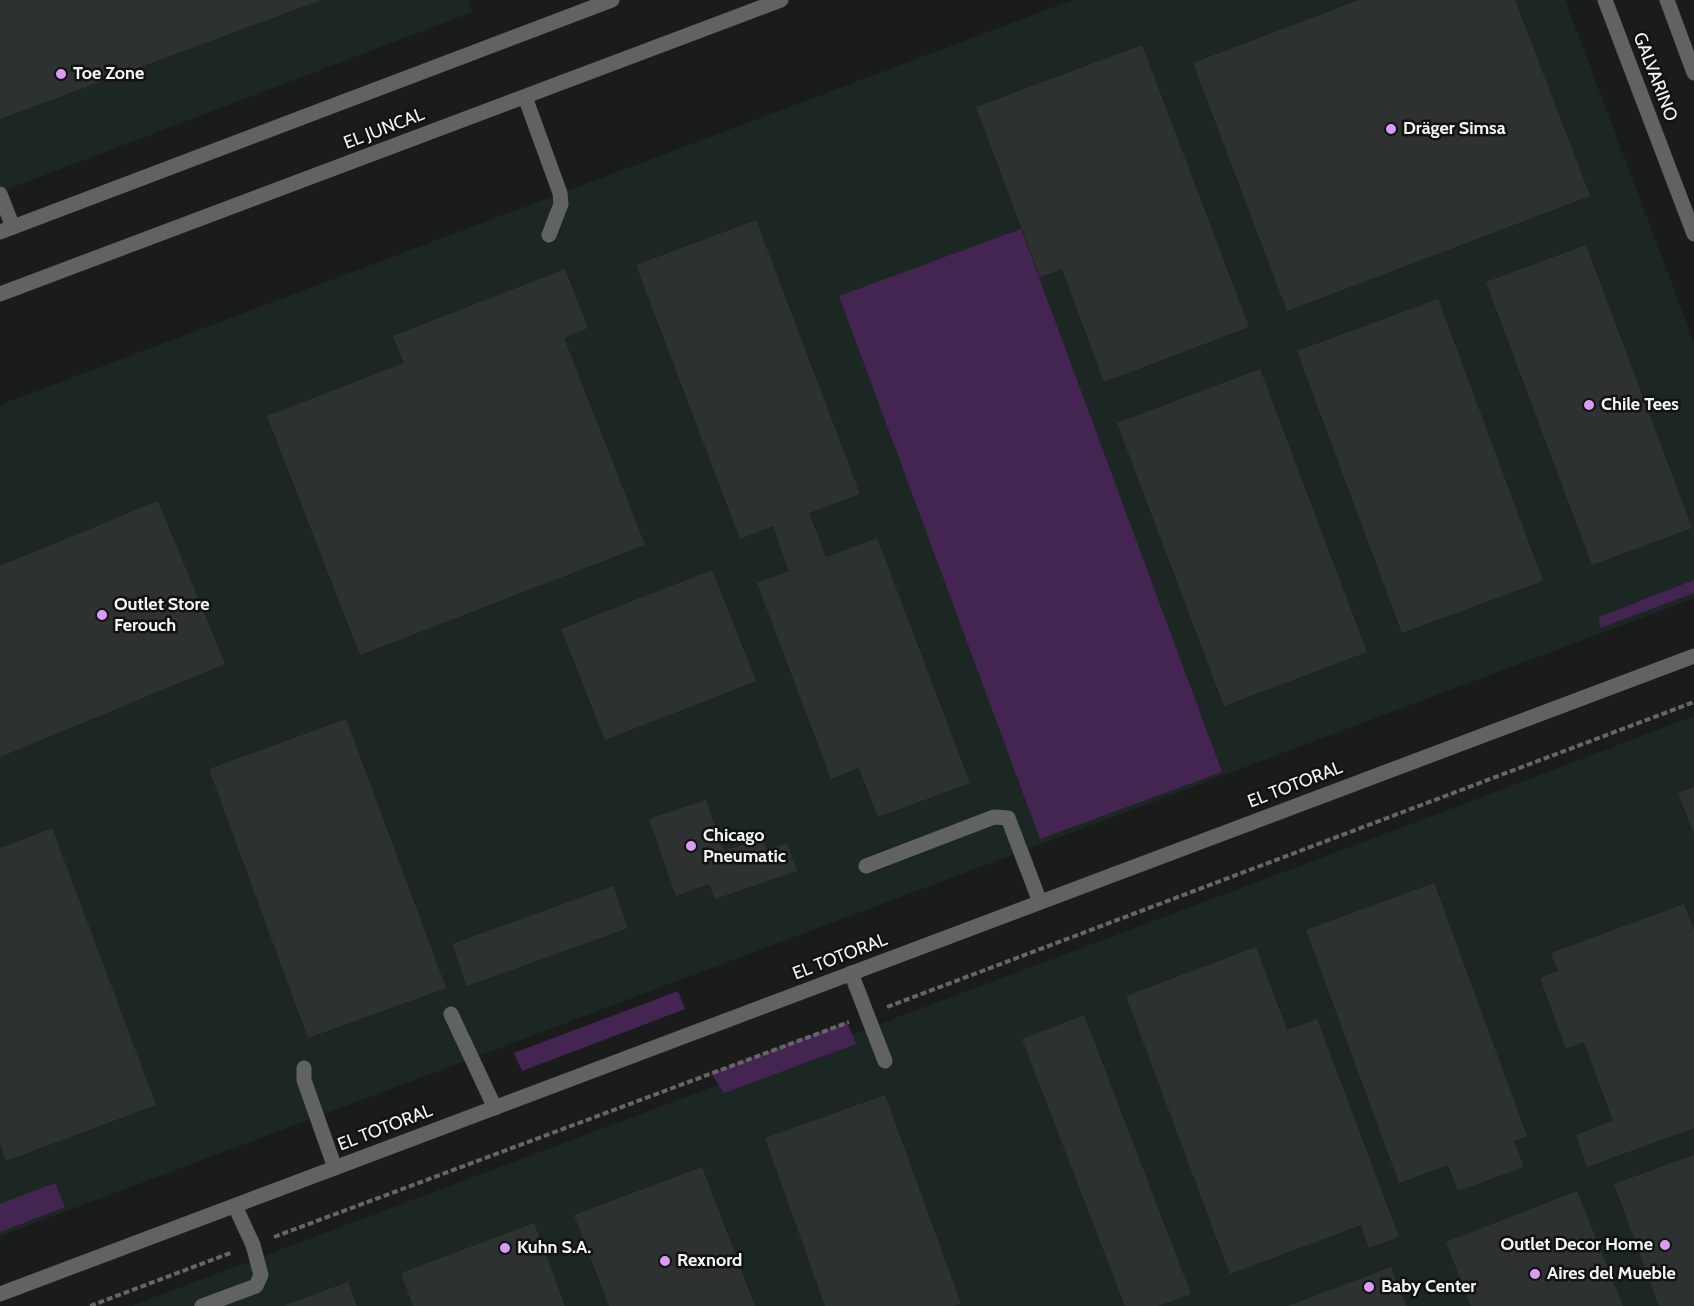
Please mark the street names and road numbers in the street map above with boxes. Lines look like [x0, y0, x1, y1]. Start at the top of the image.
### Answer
street label: GALVARINO [1628, 29, 1682, 125]
street label: EL JUNCAL [341, 104, 427, 154]
street label: EL TOTORAL [1245, 757, 1345, 813]
street label: EL TOTORAL [790, 929, 890, 985]
street label: EL TOTORAL [335, 1100, 435, 1156]

